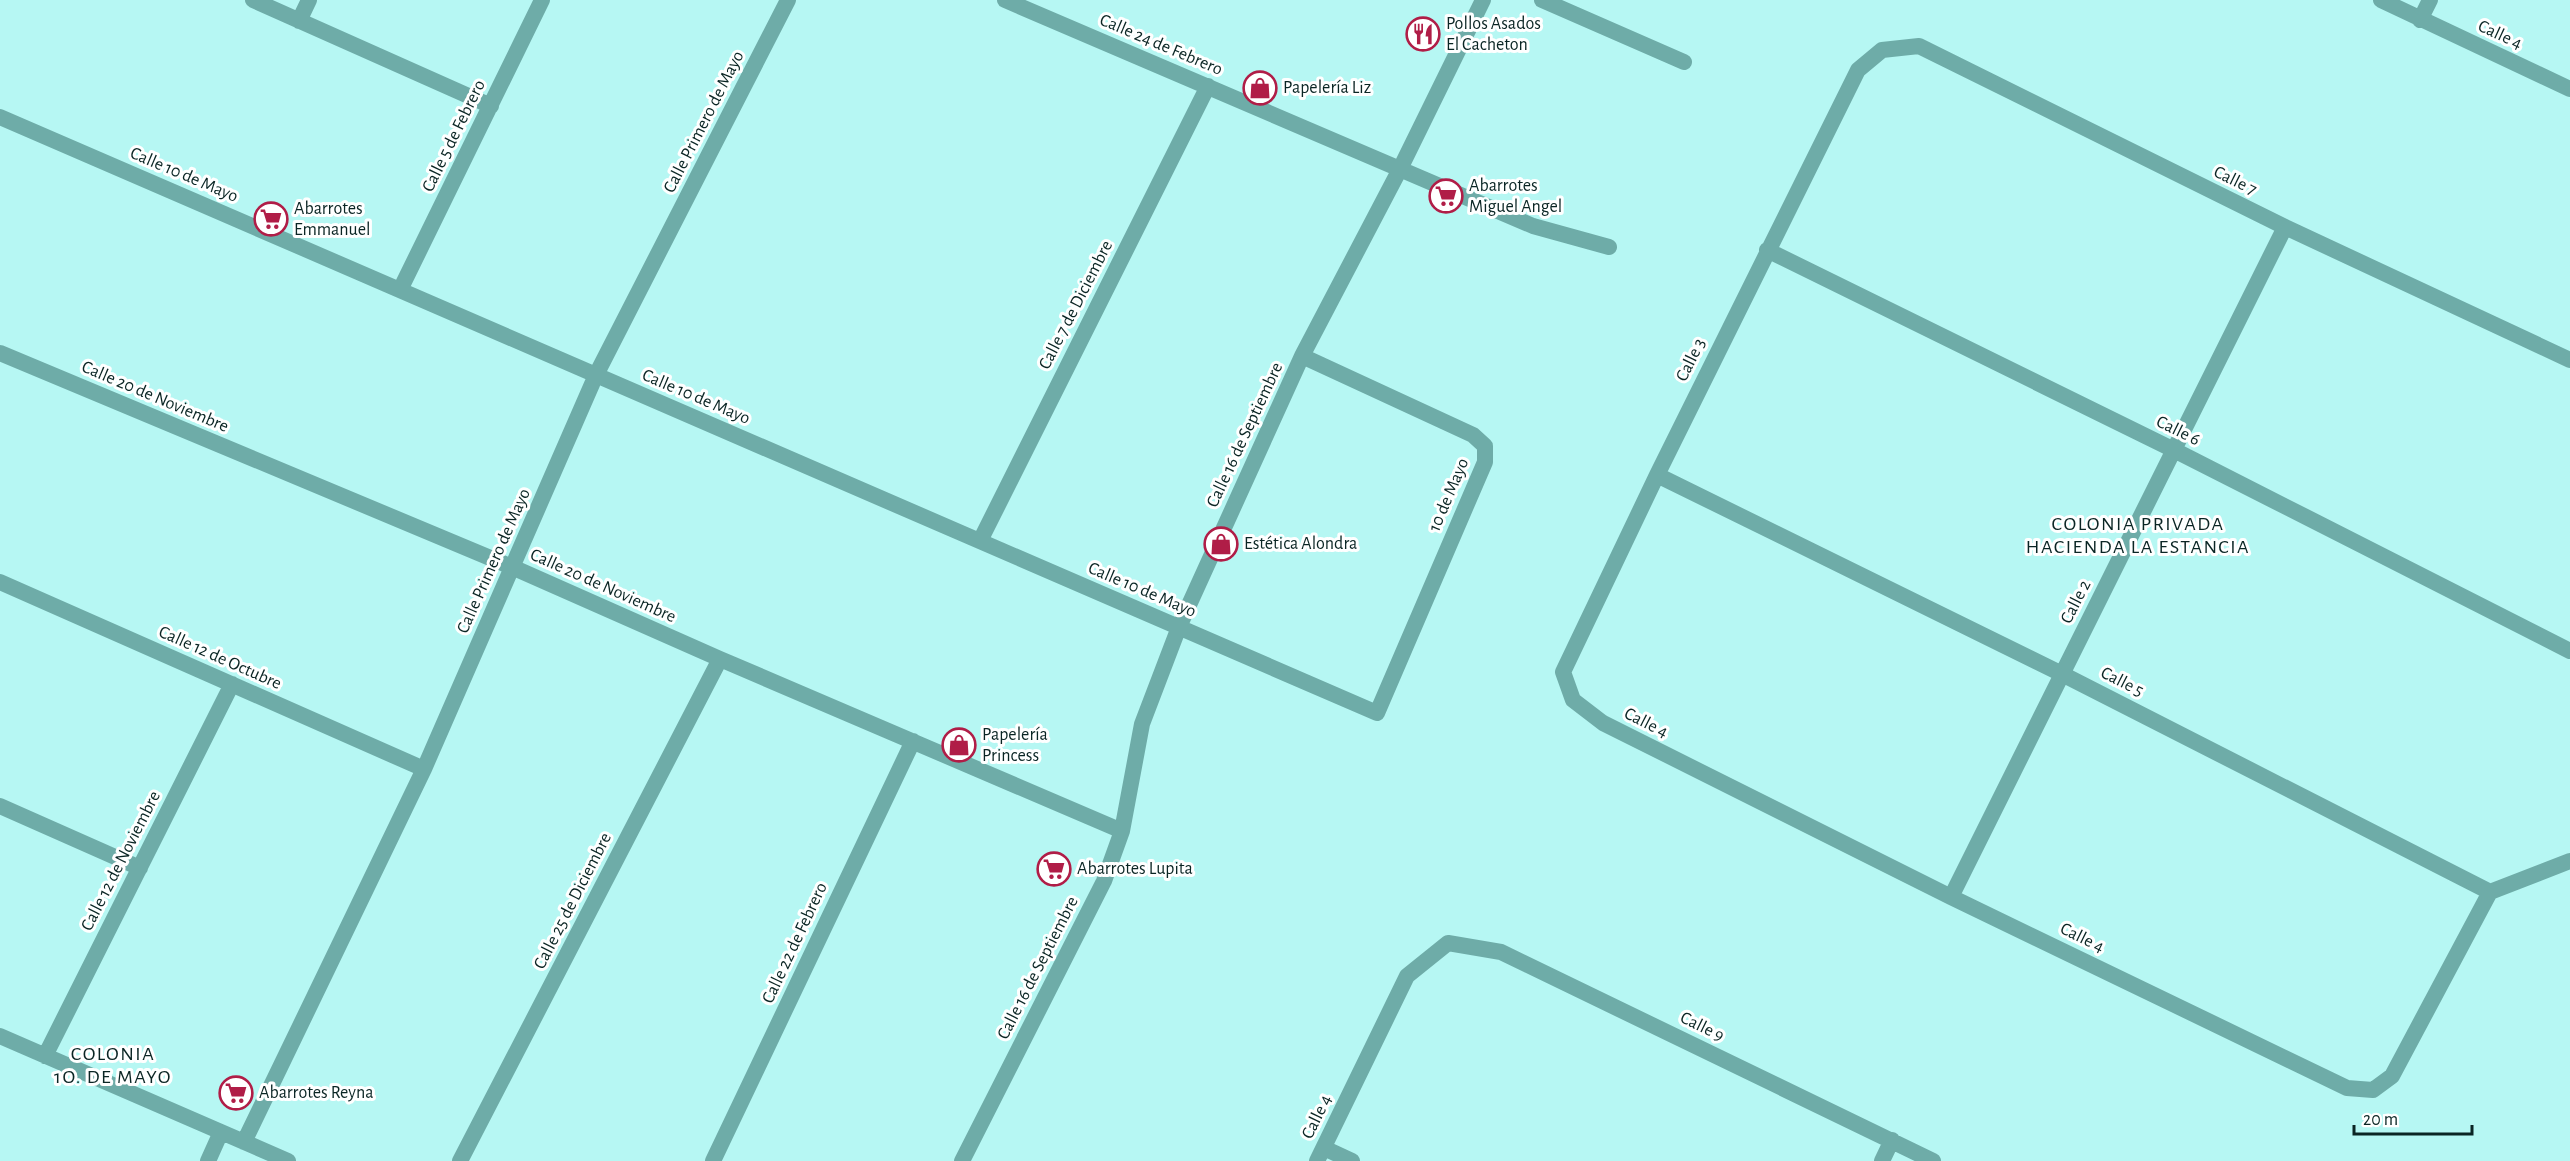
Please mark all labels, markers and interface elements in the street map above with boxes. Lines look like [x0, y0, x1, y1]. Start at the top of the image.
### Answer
street label: Calle 24 de Febrero [1097, 11, 1225, 79]
place label: Pollos Asados El Cacheton [1446, 15, 1541, 54]
restaurant icon: Pollos Asados El Cacheton [1405, 16, 1441, 52]
street label: Calle 4 [2475, 17, 2525, 53]
street label: Calle Primero de Mayo [660, 48, 748, 196]
shop icon: Papelería Liz [1242, 70, 1278, 106]
street label: Calle 5 de Febrero [419, 77, 489, 195]
place label: Papelería Liz [1283, 79, 1371, 97]
street label: Calle 10 de Mayo [127, 144, 241, 206]
street label: Calle 7 [2211, 163, 2259, 199]
place label: Abarrotes Miguel Angel [1469, 177, 1562, 216]
supermarket icon: Abarrotes Miguel Angel [1428, 178, 1464, 214]
place label: Abarrotes Emmanuel [294, 200, 370, 239]
supermarket icon: Abarrotes Emmanuel [253, 201, 289, 237]
street label: Calle 7 de Diciembre [1036, 238, 1116, 372]
street label: Calle 3 [1673, 336, 1709, 384]
street label: Calle 20 de Noviembre [79, 358, 231, 436]
street label: Calle 16 de Septiembre [1204, 360, 1286, 510]
street label: Calle 10 de Mayo [639, 366, 753, 428]
street label: Calle 6 [2153, 413, 2203, 449]
street label: 10 de Mayo [1426, 456, 1473, 534]
street label: Calle Primero de Mayo [454, 486, 534, 636]
district label: COLONIA PRIVADA HACIENDA LA ESTANCIA [2026, 514, 2250, 557]
shop icon: Estética Alondra [1203, 526, 1239, 562]
place label: Estética Alondra [1244, 535, 1357, 553]
street label: Calle 20 de Noviembre [527, 546, 679, 626]
street label: Calle 10 de Mayo [1085, 559, 1199, 621]
street label: Calle 2 [2058, 577, 2094, 627]
street label: Calle 12 de Octubre [156, 623, 284, 693]
street label: Calle 5 [2098, 664, 2146, 700]
street label: Calle 4 [1621, 704, 1671, 742]
place label: Papelería Princess [982, 726, 1048, 765]
shop icon: Papelería Princess [941, 727, 977, 763]
street label: Calle 12 de Noviembre [78, 788, 164, 934]
street label: Calle 25 de Diciembre [531, 830, 615, 972]
supermarket icon: Abarrotes Lupita [1036, 851, 1072, 887]
place label: Abarrotes Lupita [1077, 860, 1193, 878]
street label: Calle 22 de Febrero [759, 880, 831, 1006]
street label: Calle 16 de Septiembre [994, 894, 1082, 1042]
street label: Calle 4 [2057, 920, 2107, 956]
street label: Calle 9 [1677, 1009, 1727, 1045]
district label: COLONIA 1O. DE MAYO [54, 1044, 172, 1087]
supermarket icon: Abarrotes Reyna [218, 1075, 254, 1111]
place label: Abarrotes Reyna [259, 1084, 374, 1102]
street label: Calle 4 [1299, 1092, 1335, 1142]
scale bar [2354, 1098, 2472, 1136]
text: 20 m [2363, 1111, 2398, 1129]

